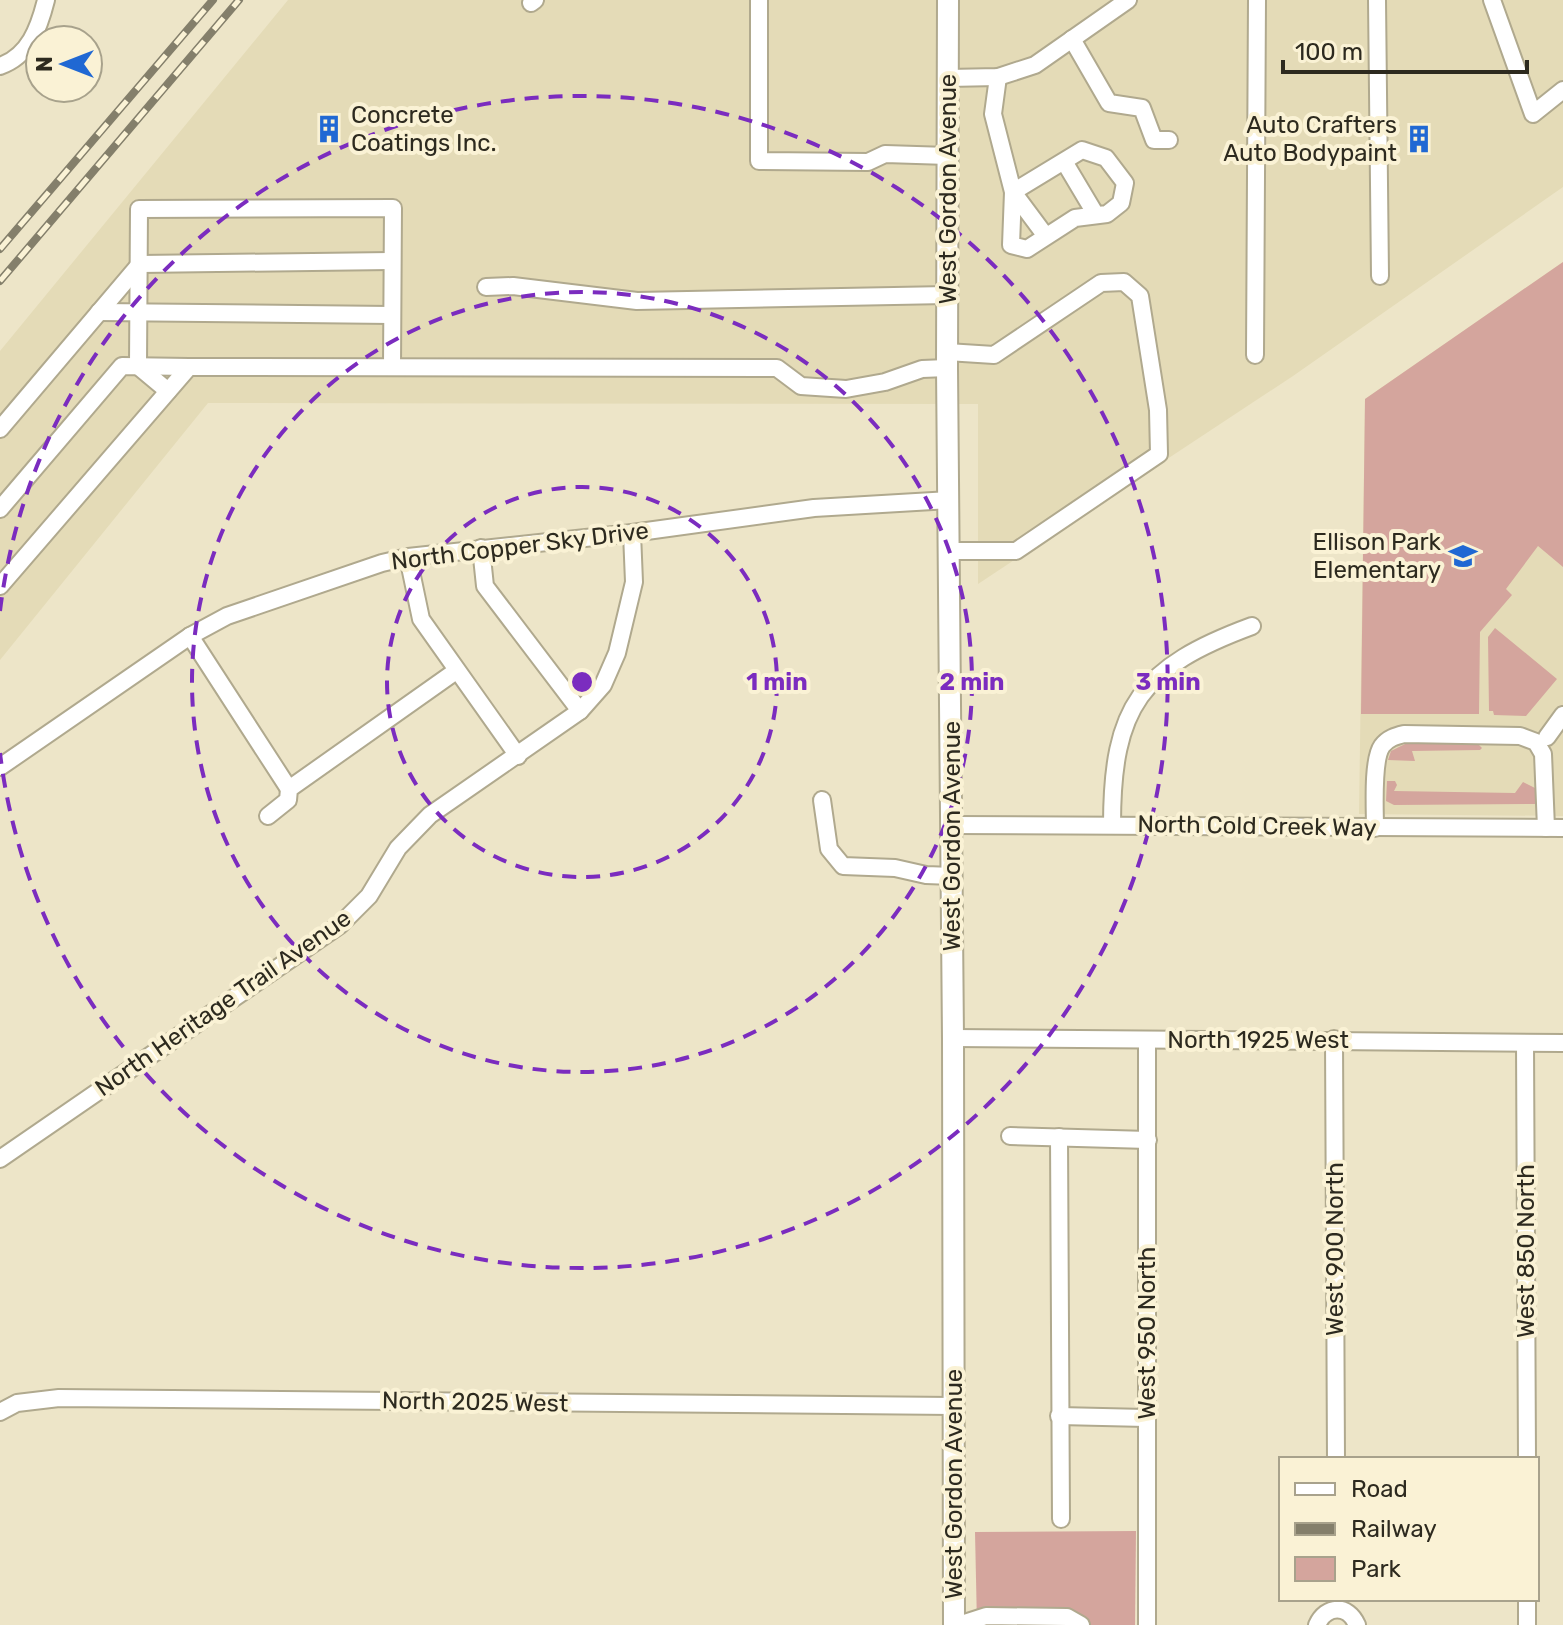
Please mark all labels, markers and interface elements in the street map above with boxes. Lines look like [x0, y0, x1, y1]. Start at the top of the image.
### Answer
north arrow [24, 24, 104, 104]
scale bar [1283, 24, 1527, 74]
text: 100 m [1295, 38, 1363, 66]
text: N [31, 56, 58, 72]
street label: West Gordon Avenue [934, 74, 962, 304]
place label: Concrete Coatings Inc. [351, 101, 496, 157]
place label: Auto Crafters Auto Bodypaint [1223, 111, 1397, 167]
building icon: Concrete Coatings Inc. [314, 114, 344, 144]
building icon: Auto Crafters Auto Bodypaint [1404, 124, 1434, 154]
street label: North Copper Sky Drive [390, 516, 650, 576]
place label: Ellison Park Elementary [1313, 528, 1442, 584]
school or university icon: Ellison Park Elementary [1448, 541, 1478, 571]
centre of rings [568, 668, 596, 696]
text: 1 min [746, 668, 808, 696]
text: 2 min [940, 668, 1005, 696]
text: 3 min [1135, 668, 1201, 696]
street label: West Gordon Avenue [938, 721, 966, 951]
street label: North Cold Creek Way [1137, 810, 1377, 842]
street label: North Heritage Trail Avenue [90, 904, 356, 1102]
street label: North 1925 West [1167, 1026, 1349, 1054]
street label: West 900 North [1321, 1162, 1349, 1336]
street label: West 850 North [1512, 1164, 1540, 1338]
street label: West 950 North [1133, 1247, 1161, 1419]
street label: West Gordon Avenue [940, 1369, 968, 1599]
street label: North 2025 West [382, 1386, 568, 1418]
legend [1279, 1457, 1539, 1601]
text: Road [1351, 1475, 1408, 1503]
text: Railway [1351, 1515, 1437, 1543]
text: Park [1351, 1555, 1402, 1583]

